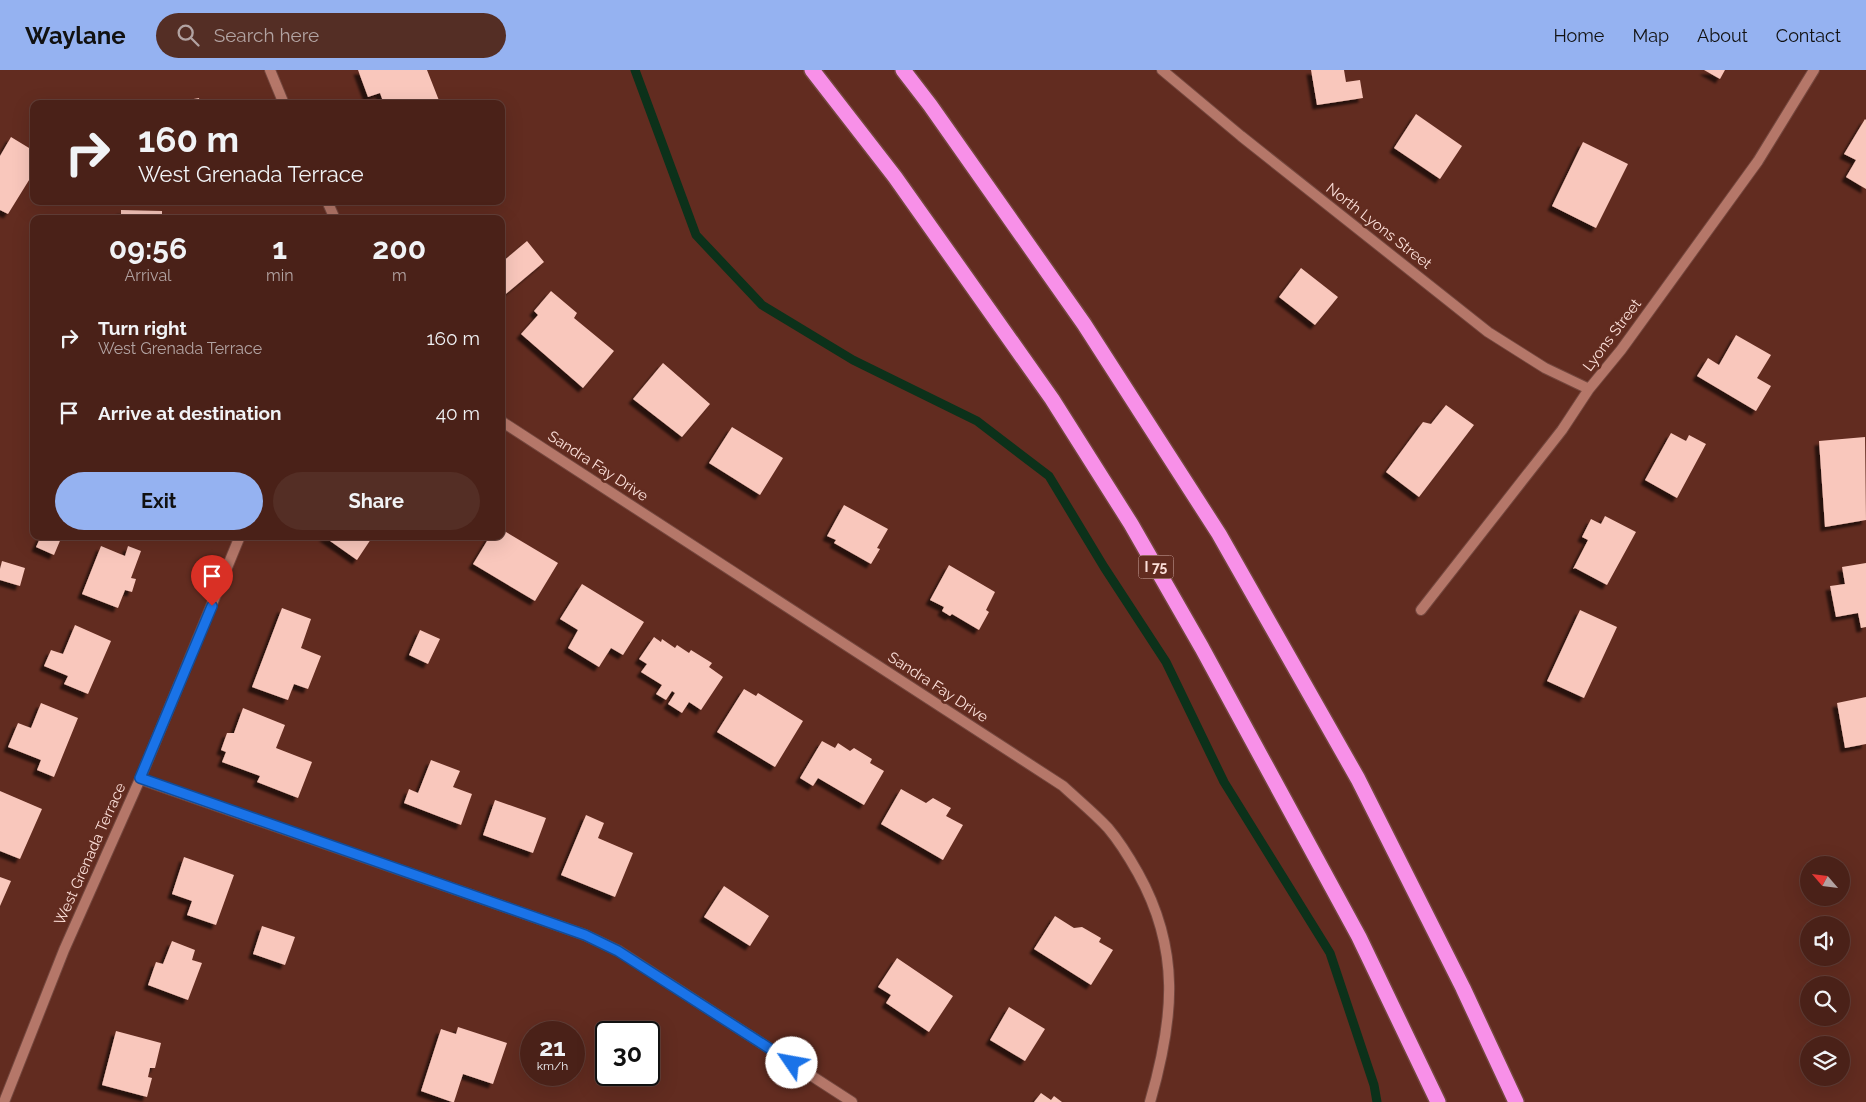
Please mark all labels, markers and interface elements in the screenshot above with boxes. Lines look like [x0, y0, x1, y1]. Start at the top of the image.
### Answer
search box [156, 13, 506, 58]
text: Waylane [25, 21, 126, 50]
icon: search [174, 21, 202, 49]
text: Search here [214, 24, 319, 46]
text: Home [1553, 25, 1604, 46]
text: Map [1632, 25, 1669, 46]
text: About [1697, 25, 1748, 46]
text: Contact [1776, 25, 1841, 46]
text: 160 m [138, 119, 239, 160]
icon: right [55, 120, 120, 185]
text: West Grenada Terrace [138, 161, 364, 187]
street label: North Lyons Street [1323, 179, 1435, 273]
text: 09:56 [109, 231, 187, 266]
text: 1 [272, 231, 287, 266]
text: 200 [372, 231, 426, 266]
text: Arrival [125, 266, 171, 285]
text: min [266, 266, 294, 285]
text: m [392, 266, 407, 285]
street label: Lyons Street [1579, 295, 1645, 375]
text: Turn right [98, 317, 187, 339]
icon: right [55, 324, 83, 352]
text: 160 m [426, 327, 480, 349]
text: West Grenada Terrace [98, 339, 262, 358]
icon: arrive [55, 399, 83, 427]
text: Arrive at destination [98, 402, 282, 424]
text: 40 m [436, 402, 480, 424]
street label: Sandra Fay Drive [545, 427, 652, 505]
button: Exit [55, 472, 263, 530]
button: Share [273, 472, 480, 530]
pin [191, 555, 233, 606]
road number: I 75 [1138, 556, 1174, 578]
icon: arrive [198, 562, 226, 590]
street label: Sandra Fay Drive [885, 648, 992, 726]
street label: West Grenada Terrace [50, 780, 130, 928]
north arrow [1800, 856, 1850, 906]
map controls [1800, 856, 1850, 1086]
button: sound [1800, 916, 1850, 966]
button: search [1800, 976, 1850, 1026]
speed limit sign: 30 [595, 1021, 660, 1086]
text: 21 [539, 1032, 566, 1062]
position arrow [765, 1036, 817, 1088]
button: layers [1800, 1036, 1850, 1086]
text: km/h [537, 1059, 568, 1073]

